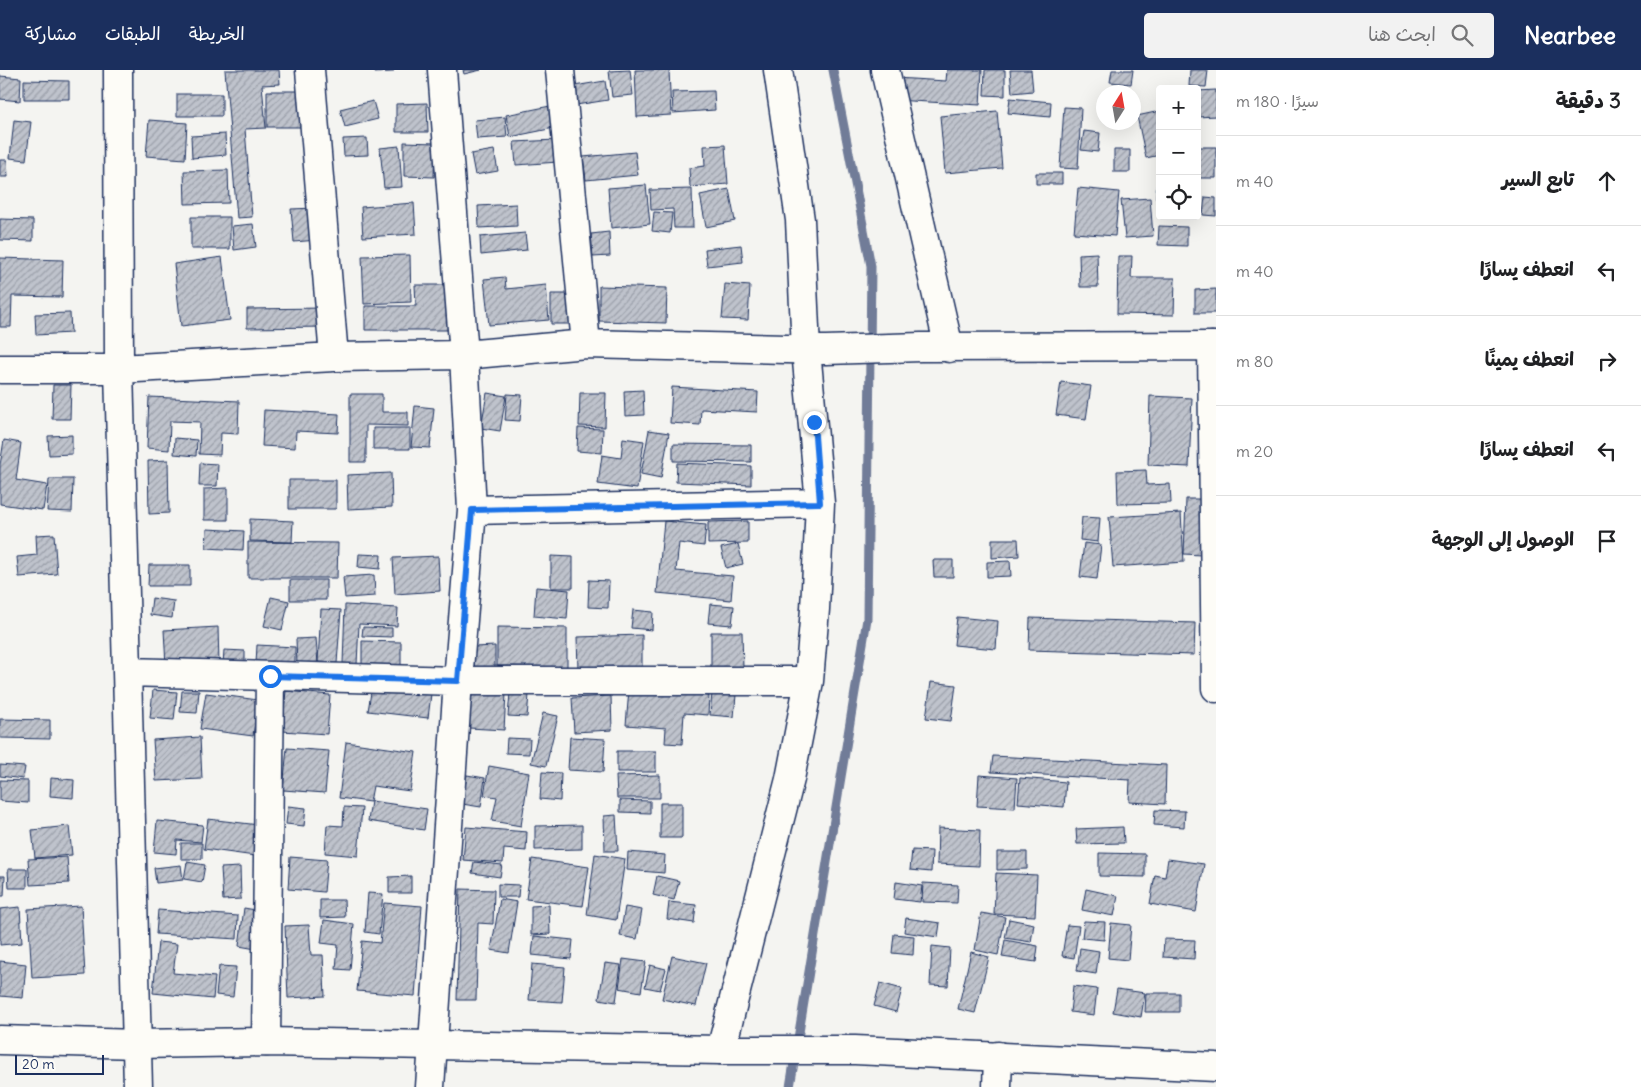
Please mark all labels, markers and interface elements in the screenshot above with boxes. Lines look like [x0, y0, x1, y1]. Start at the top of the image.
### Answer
search box [1144, 13, 1494, 58]
text: Nearbee [1524, 20, 1616, 50]
icon: search [1448, 21, 1476, 49]
text: مشاركة [25, 22, 77, 45]
text: الطبقات [105, 22, 161, 45]
text: الخريطة [189, 22, 245, 45]
text: ابحث هنا [1368, 22, 1436, 46]
north arrow [1096, 85, 1141, 130]
map controls [1156, 85, 1201, 220]
button: + [1156, 85, 1201, 130]
text: 3 دقيقة [1556, 87, 1621, 114]
text: سيرًا · 180 m [1236, 91, 1319, 111]
button: − [1156, 130, 1201, 175]
text: تابع السير [1502, 167, 1574, 191]
icon: ahead [1593, 167, 1621, 195]
text: 40 m [1236, 171, 1274, 191]
button: locate [1156, 175, 1201, 220]
text: انعطف يسارًا [1480, 257, 1574, 281]
icon: left [1593, 257, 1621, 285]
text: 40 m [1236, 261, 1274, 281]
text: انعطف يمينًا [1485, 347, 1574, 371]
icon: right [1593, 347, 1621, 375]
text: 80 m [1236, 351, 1274, 371]
route end [803, 411, 826, 434]
text: انعطف يسارًا [1480, 437, 1574, 461]
icon: left [1593, 437, 1621, 465]
text: 20 m [1236, 441, 1273, 461]
text: الوصول إلى الوجهة [1431, 527, 1574, 551]
icon: arrive [1593, 527, 1621, 555]
route start [259, 665, 282, 688]
scale bar [15, 1052, 104, 1075]
text: 20 m [22, 1055, 55, 1073]

